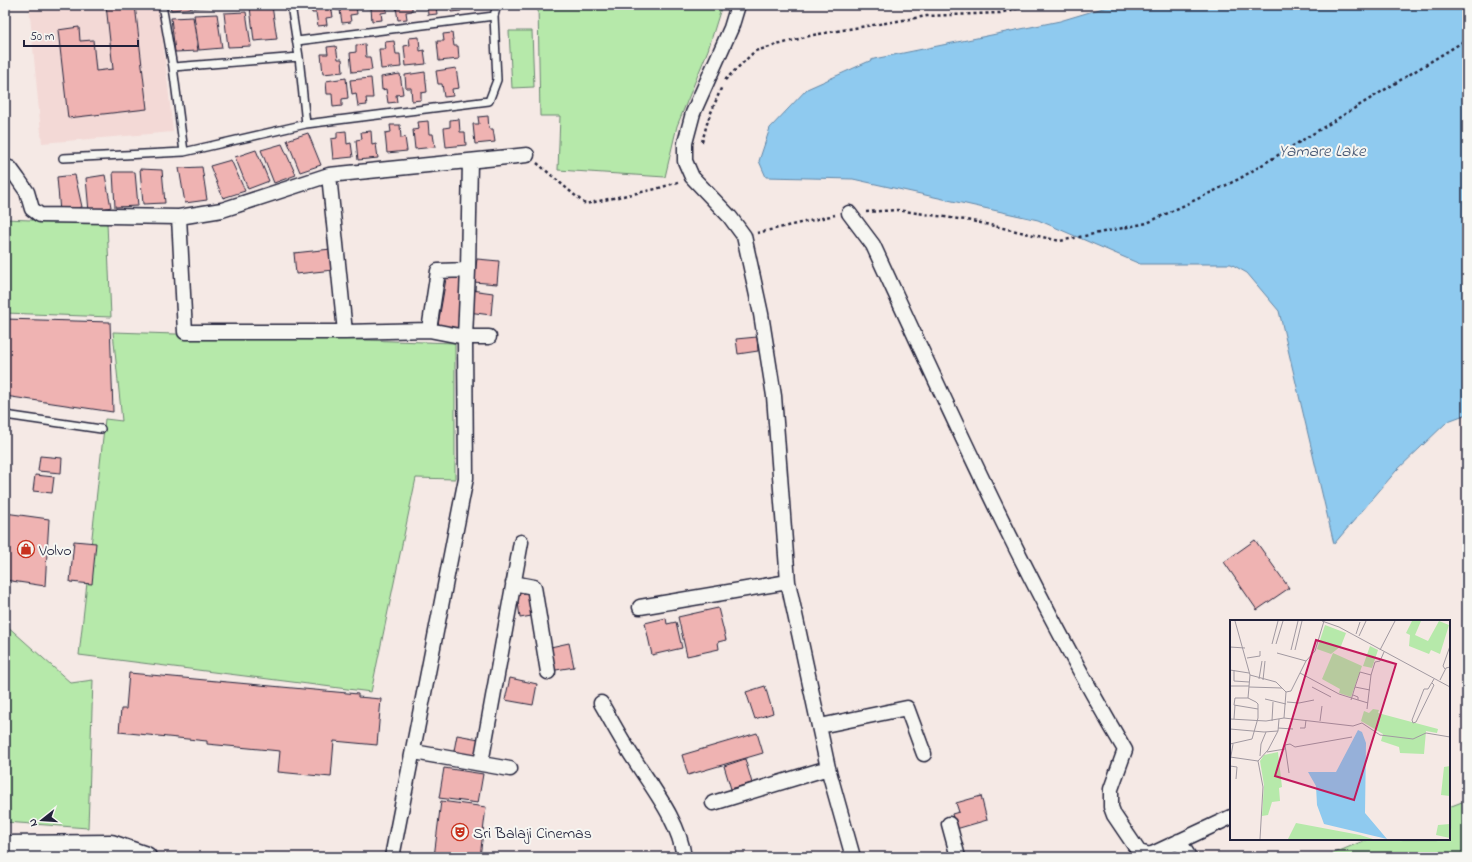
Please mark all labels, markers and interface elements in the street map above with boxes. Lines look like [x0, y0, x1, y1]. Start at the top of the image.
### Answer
scale bar [24, 22, 138, 48]
text: 50 m [30, 28, 54, 46]
water label: Yamare Lake [1278, 139, 1367, 164]
shop icon: Volvo [16, 539, 36, 559]
place label: Volvo [38, 539, 72, 563]
inset map [1230, 620, 1450, 840]
north arrow [22, 800, 62, 840]
text: N [25, 817, 42, 829]
theatre icon: Sri Balaji Cinemas [450, 822, 470, 842]
place label: Sri Balaji Cinemas [473, 822, 592, 846]

